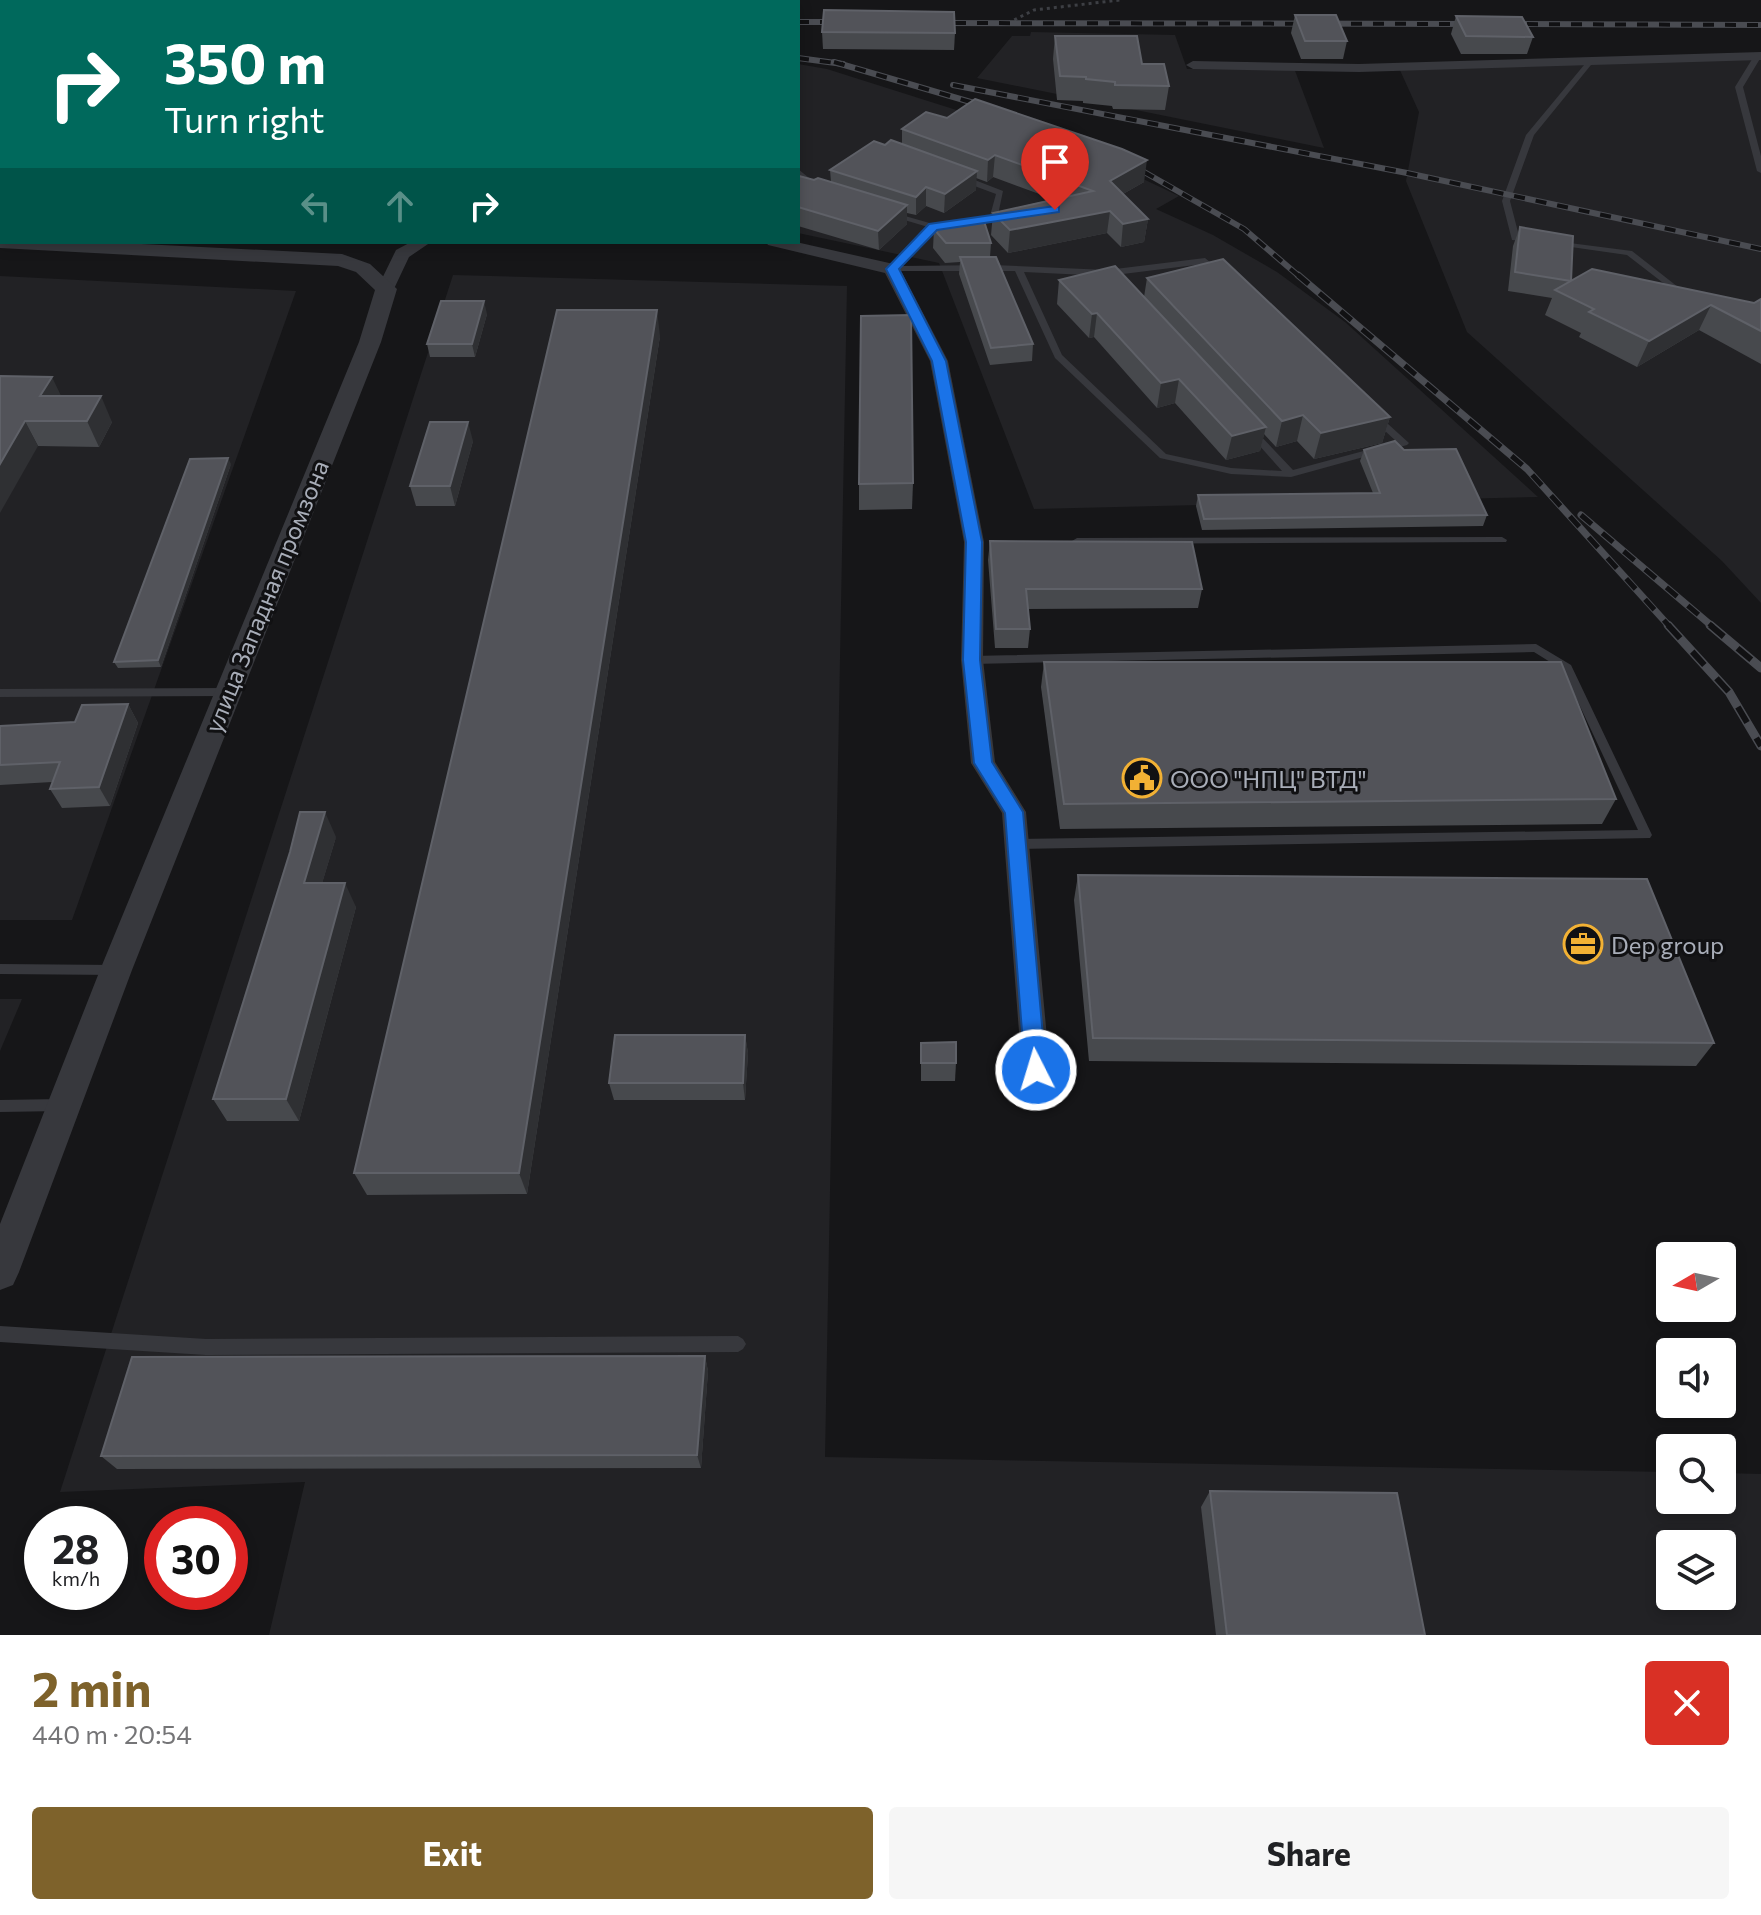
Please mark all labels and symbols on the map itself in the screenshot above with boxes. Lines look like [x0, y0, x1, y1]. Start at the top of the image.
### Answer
pin [1021, 128, 1089, 210]
street label: улица Западная промзона [198, 456, 334, 736]
public building icon: ООО "НПЦ" ВТД" [1121, 757, 1163, 799]
place label: ООО "НПЦ" ВТД" [1170, 764, 1367, 793]
office icon: Dep group [1562, 923, 1604, 965]
place label: Dep group [1611, 930, 1724, 959]
position arrow [994, 1028, 1078, 1112]
north arrow [1656, 1242, 1736, 1322]
speed limit sign: 30 [144, 1506, 248, 1610]

